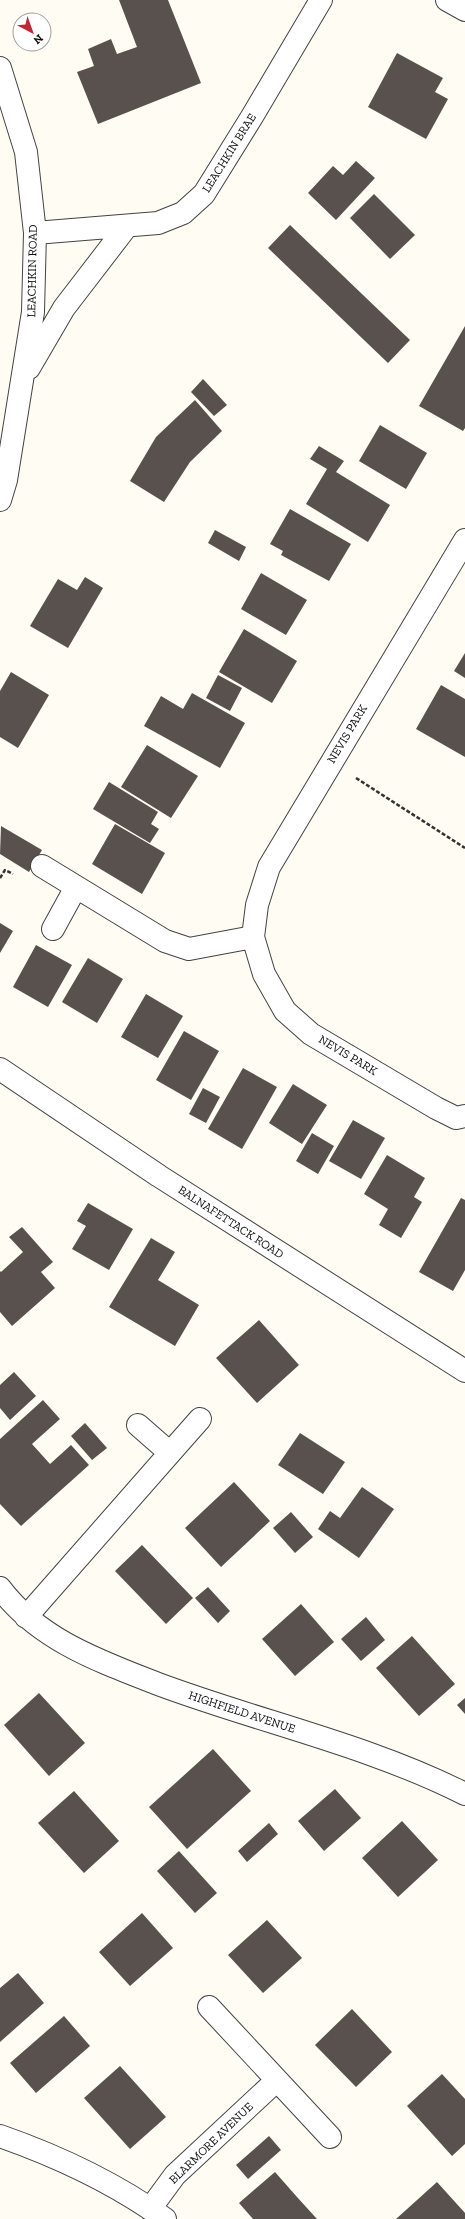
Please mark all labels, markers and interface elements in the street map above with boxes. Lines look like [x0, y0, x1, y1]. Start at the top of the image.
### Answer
north arrow [12, 12, 52, 52]
text: N [30, 32, 46, 47]
street label: LEACHKIN BRAE [199, 111, 259, 195]
street label: LEACHKIN ROAD [24, 224, 40, 318]
street label: NEVIS PARK [324, 702, 370, 766]
street label: NEVIS PARK [316, 1032, 380, 1078]
street label: BALNAFETTACK ROAD [176, 1183, 286, 1261]
street label: HIGHFIELD AVENUE [187, 1688, 297, 1736]
street label: BLARMORE AVENUE [166, 2099, 256, 2187]

